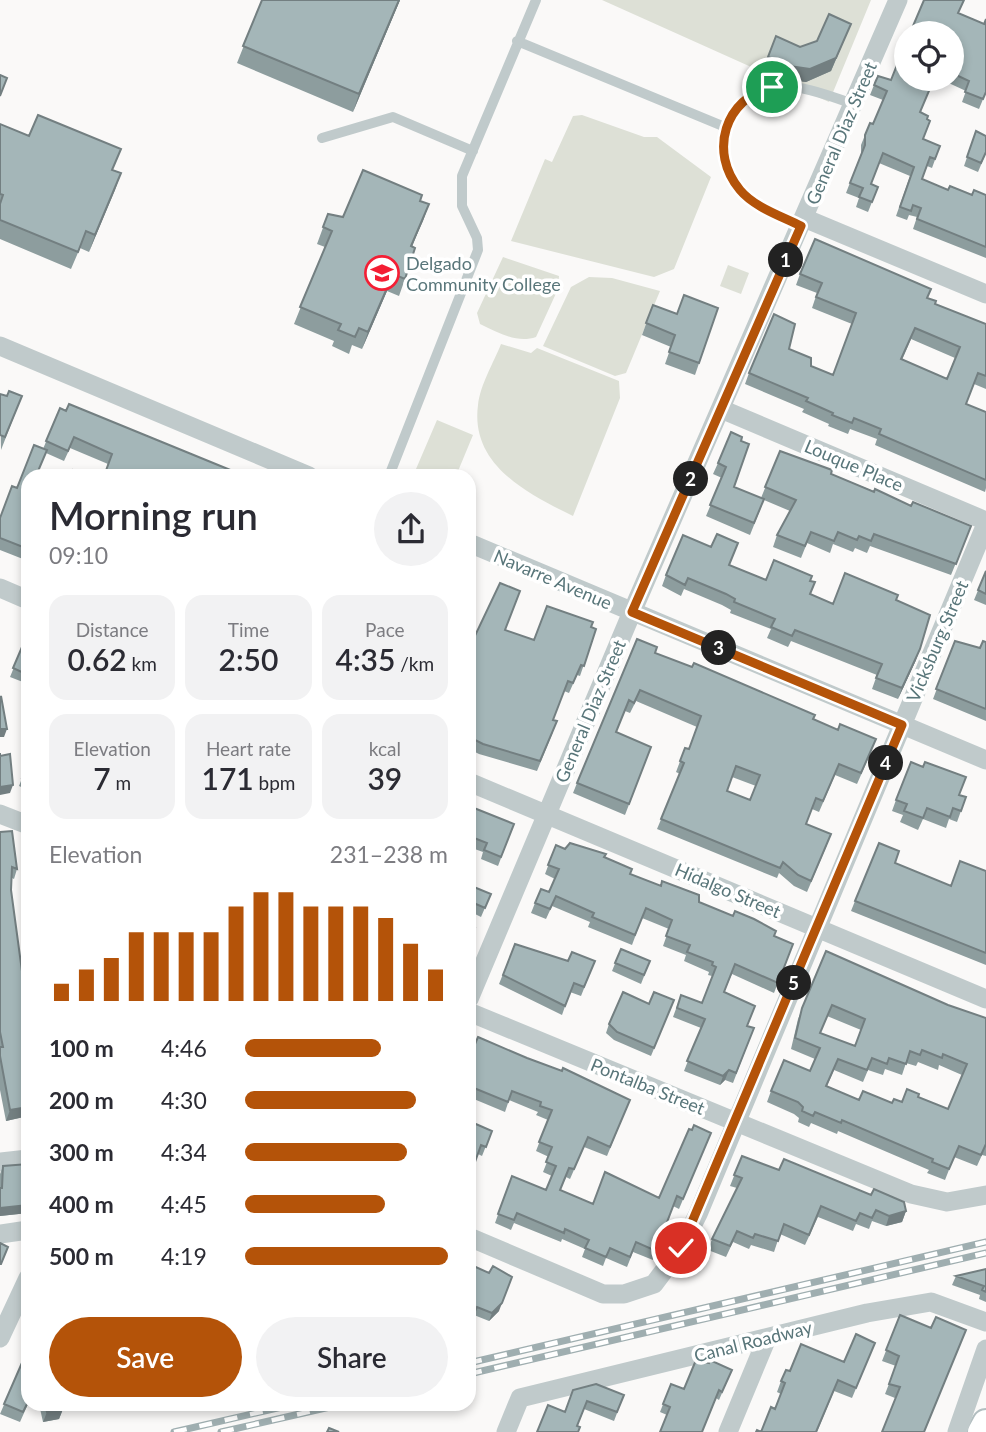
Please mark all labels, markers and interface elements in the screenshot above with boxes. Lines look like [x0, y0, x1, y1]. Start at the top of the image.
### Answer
map controls [894, 21, 964, 91]
button: locate [894, 21, 964, 91]
pin [742, 57, 802, 117]
street label: General Diaz Street [801, 58, 881, 208]
icon: arrive [753, 68, 791, 106]
pin: 1 [768, 243, 804, 278]
text: 1 [780, 248, 791, 271]
place label: Delgado Community College [406, 252, 561, 295]
school or university icon: Delgado Community College [363, 254, 401, 292]
street label: Louque Place [801, 434, 907, 496]
pin: 2 [674, 462, 708, 496]
text: 2 [685, 467, 696, 490]
text: Morning run [49, 492, 258, 538]
button: share [374, 492, 448, 566]
text: 09:10 [49, 541, 108, 569]
street label: Navarre Avenue [491, 544, 615, 614]
street label: Vicksburg Street [902, 576, 973, 705]
text: Distance [76, 618, 149, 641]
text: Time [228, 618, 269, 641]
text: Pace [365, 618, 405, 641]
pin: 3 [702, 630, 736, 666]
street label: General Diaz Street [550, 636, 630, 786]
text: 3 [713, 636, 724, 659]
text: 0.62 [67, 641, 127, 677]
text: 2:50 [219, 641, 278, 677]
text: 4:35 [336, 641, 395, 677]
text: km [127, 652, 157, 675]
text: /km [395, 652, 434, 675]
text: Elevation [74, 737, 151, 760]
text: Heart rate [206, 737, 291, 760]
text: kcal [369, 737, 401, 760]
pin: 4 [868, 746, 903, 780]
text: 4 [880, 751, 891, 774]
text: 7 [93, 760, 111, 796]
text: 171 [202, 760, 254, 796]
text: 39 [367, 760, 402, 796]
text: m [111, 771, 131, 794]
text: bpm [254, 771, 295, 794]
text: Elevation [49, 840, 142, 868]
text: 231–238 m [330, 840, 448, 868]
street label: Hidalgo Street [672, 858, 785, 922]
pin: 5 [776, 965, 812, 1000]
text: 5 [788, 971, 799, 994]
text: 100 m [49, 1034, 114, 1062]
text: 4:46 [161, 1034, 207, 1062]
street label: Pontalba Street [588, 1053, 709, 1119]
text: 200 m [49, 1086, 114, 1114]
text: 4:30 [161, 1086, 207, 1114]
text: 300 m [49, 1138, 114, 1166]
text: 4:34 [161, 1138, 207, 1166]
text: 400 m [49, 1190, 114, 1218]
text: 4:45 [161, 1190, 207, 1218]
pin [651, 1218, 711, 1278]
icon: check [662, 1229, 700, 1267]
text: 500 m [49, 1242, 114, 1270]
text: 4:19 [161, 1242, 207, 1270]
street label: Canal Roadway [692, 1316, 815, 1366]
button: Save [49, 1317, 242, 1397]
button: Share [256, 1317, 448, 1397]

